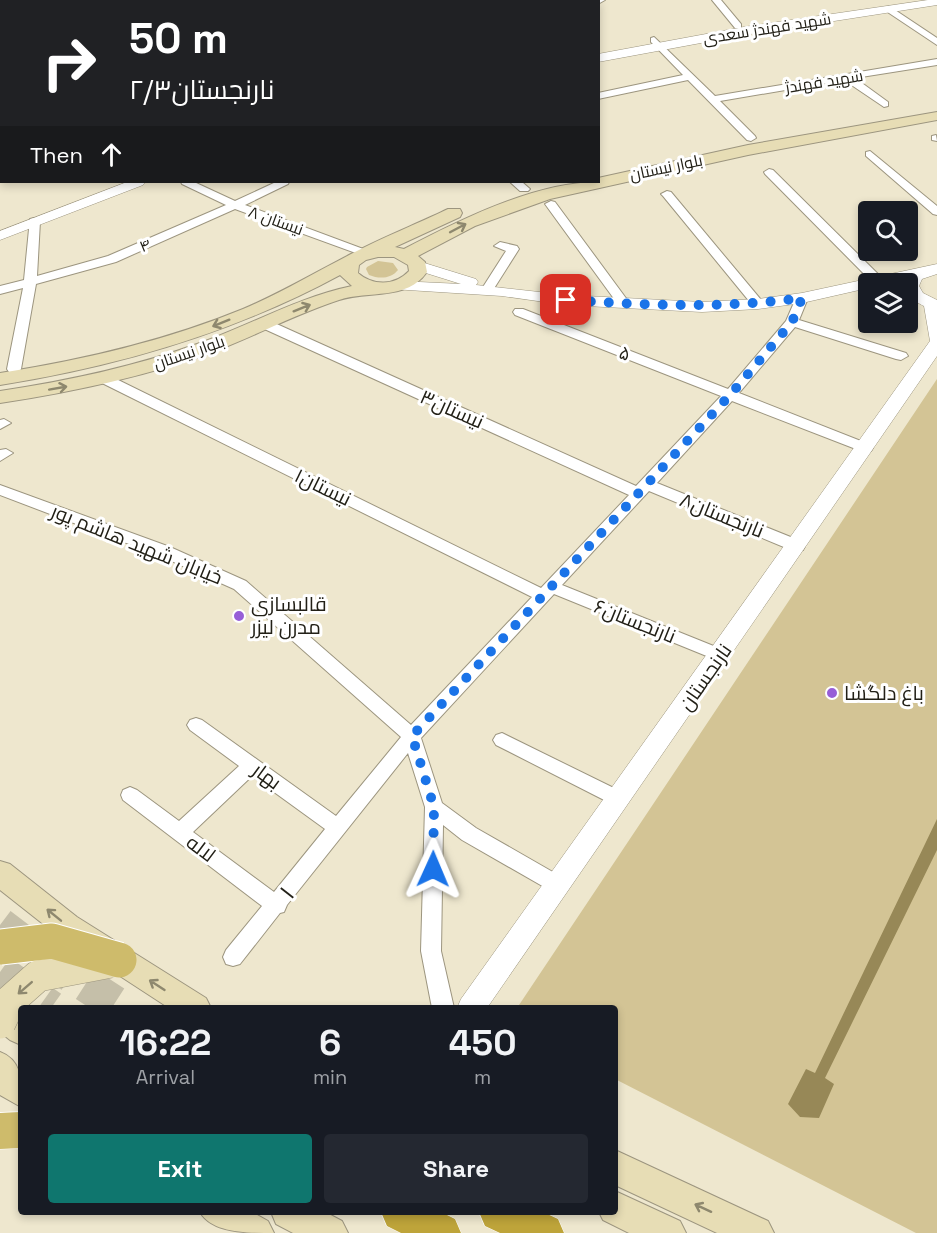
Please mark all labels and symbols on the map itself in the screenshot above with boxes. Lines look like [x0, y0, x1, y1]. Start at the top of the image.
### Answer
street label: شهید فهندژ سعدی [702, 8, 833, 49]
street label: شهید فهندژ [782, 65, 865, 98]
street label: بلوار نیستان [628, 150, 704, 185]
street label: نیستان ۸ [245, 201, 306, 240]
one-way arrow [448, 222, 466, 233]
street label: ۴ [136, 234, 154, 257]
pin [540, 274, 591, 325]
one-way arrow [293, 302, 311, 313]
one-way arrow [212, 318, 231, 329]
street label: بلوار نیستان [151, 331, 228, 374]
street label: ۵ [615, 339, 635, 367]
one-way arrow [47, 382, 67, 393]
street label: ۳نیستان [416, 383, 488, 435]
street label: ۱نیستان [290, 462, 356, 512]
street label: ۸نارنجستان [676, 486, 768, 544]
street label: خیابان شهید هاشم پور [46, 497, 227, 591]
place label: قالبسازی مدرن لیزر [250, 591, 327, 640]
street label: ۶نارنجستان [590, 593, 680, 649]
marker: قالبسازی مدرن لیزر [232, 609, 246, 623]
street label: نارنجستان [672, 638, 738, 716]
place label: باغ دلگشا [844, 680, 924, 707]
marker: باغ دلگشا [825, 686, 839, 700]
street label: بهار [247, 756, 287, 795]
street label: لاله ‍ [181, 829, 225, 871]
position arrow [401, 837, 465, 901]
street label: ۱ [272, 880, 301, 905]
one-way arrow [46, 909, 62, 922]
one-way arrow [149, 979, 166, 991]
one-way arrow [17, 981, 33, 994]
one-way arrow [694, 1202, 712, 1214]

